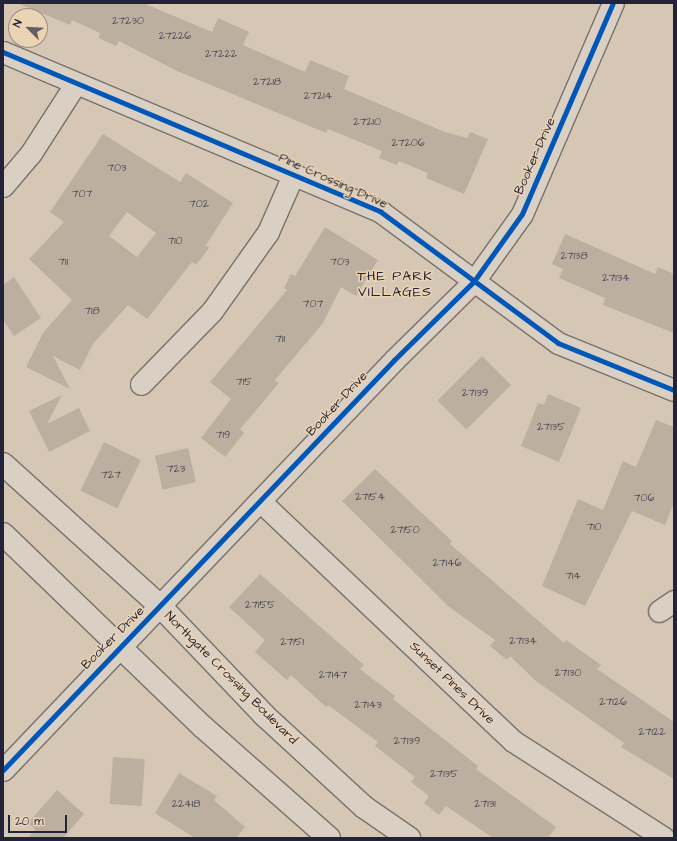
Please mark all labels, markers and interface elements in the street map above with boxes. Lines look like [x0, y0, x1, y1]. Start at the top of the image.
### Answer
north arrow [8, 8, 48, 48]
house number: 27230 [112, 14, 144, 28]
text: N [9, 17, 26, 30]
house number: 27226 [159, 29, 191, 43]
house number: 27222 [205, 47, 237, 61]
house number: 27218 [253, 75, 281, 89]
house number: 27214 [304, 89, 332, 103]
house number: 27210 [353, 115, 381, 129]
street label: Booker Drive [511, 115, 559, 197]
house number: 27206 [391, 136, 425, 150]
street label: Pine Crossing Drive [276, 150, 390, 212]
house number: 703 [107, 161, 127, 175]
house number: 707 [72, 187, 92, 201]
house number: 702 [189, 197, 209, 211]
house number: 710 [167, 234, 183, 248]
house number: 27138 [560, 249, 588, 263]
house number: 711 [58, 255, 68, 269]
house number: 703 [330, 255, 350, 269]
district label: THE PARK VILLAGES [357, 268, 433, 300]
house number: 27134 [602, 271, 630, 285]
house number: 707 [303, 297, 323, 311]
house number: 718 [84, 304, 100, 318]
house number: 711 [275, 332, 285, 346]
street label: Booker Drive [303, 368, 371, 440]
house number: 715 [236, 375, 252, 389]
house number: 27139 [462, 386, 488, 400]
house number: 27135 [537, 420, 565, 434]
house number: 719 [216, 428, 230, 442]
house number: 723 [167, 462, 185, 476]
house number: 727 [101, 468, 121, 482]
house number: 27154 [355, 490, 385, 504]
house number: 706 [634, 491, 654, 505]
house number: 710 [586, 520, 602, 534]
house number: 27150 [390, 523, 420, 537]
house number: 27146 [433, 556, 461, 570]
house number: 714 [565, 569, 581, 583]
house number: 27155 [245, 598, 275, 612]
street label: Booker Drive [78, 603, 148, 673]
street label: Northgate Crossing Boulevard [161, 608, 301, 748]
house number: 27134 [509, 634, 537, 648]
house number: 27151 [280, 635, 304, 649]
street label: Sunset Pines Drive [406, 638, 498, 728]
house number: 27130 [554, 666, 582, 680]
house number: 27147 [319, 668, 347, 682]
house number: 27126 [599, 695, 627, 709]
house number: 27143 [354, 698, 382, 712]
house number: 27122 [638, 725, 666, 739]
house number: 27139 [394, 734, 420, 748]
house number: 27135 [430, 767, 458, 781]
house number: 22418 [172, 797, 200, 811]
house number: 27131 [474, 797, 496, 811]
scale bar [10, 807, 69, 833]
text: 20 m [15, 813, 44, 830]

